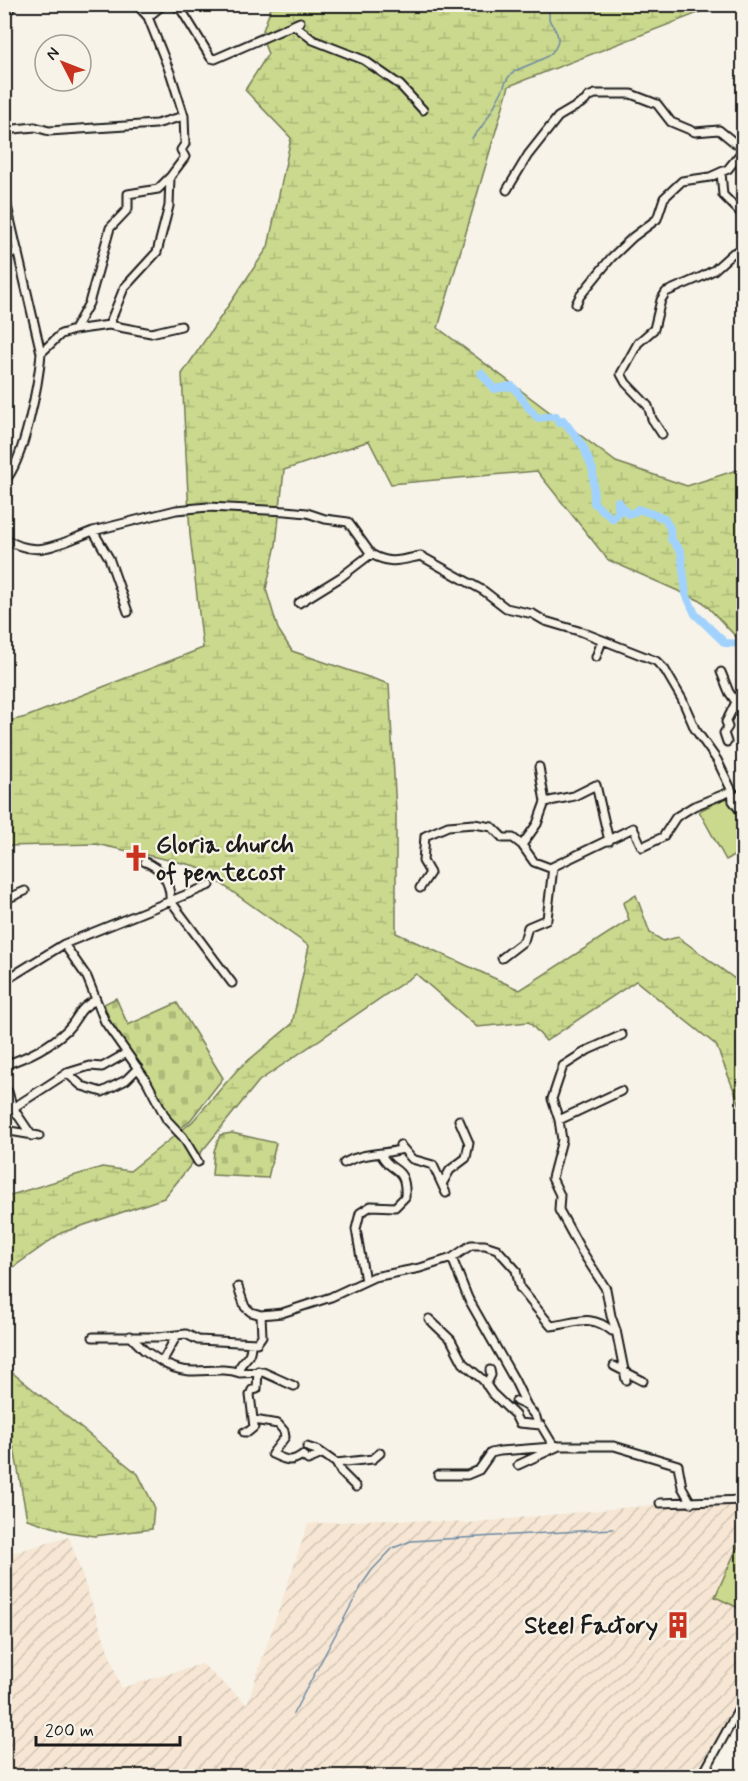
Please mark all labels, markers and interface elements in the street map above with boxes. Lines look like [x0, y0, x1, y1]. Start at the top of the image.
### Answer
north arrow [33, 33, 93, 93]
text: N [42, 43, 64, 65]
place label: Gloria church of pentecost [156, 830, 294, 889]
church icon: Gloria church of pentecost [121, 843, 151, 873]
building icon: Steel Factory [663, 1610, 693, 1640]
place label: Steel Factory [524, 1611, 658, 1642]
scale bar [36, 1709, 180, 1747]
text: 200 m [45, 1719, 94, 1743]

